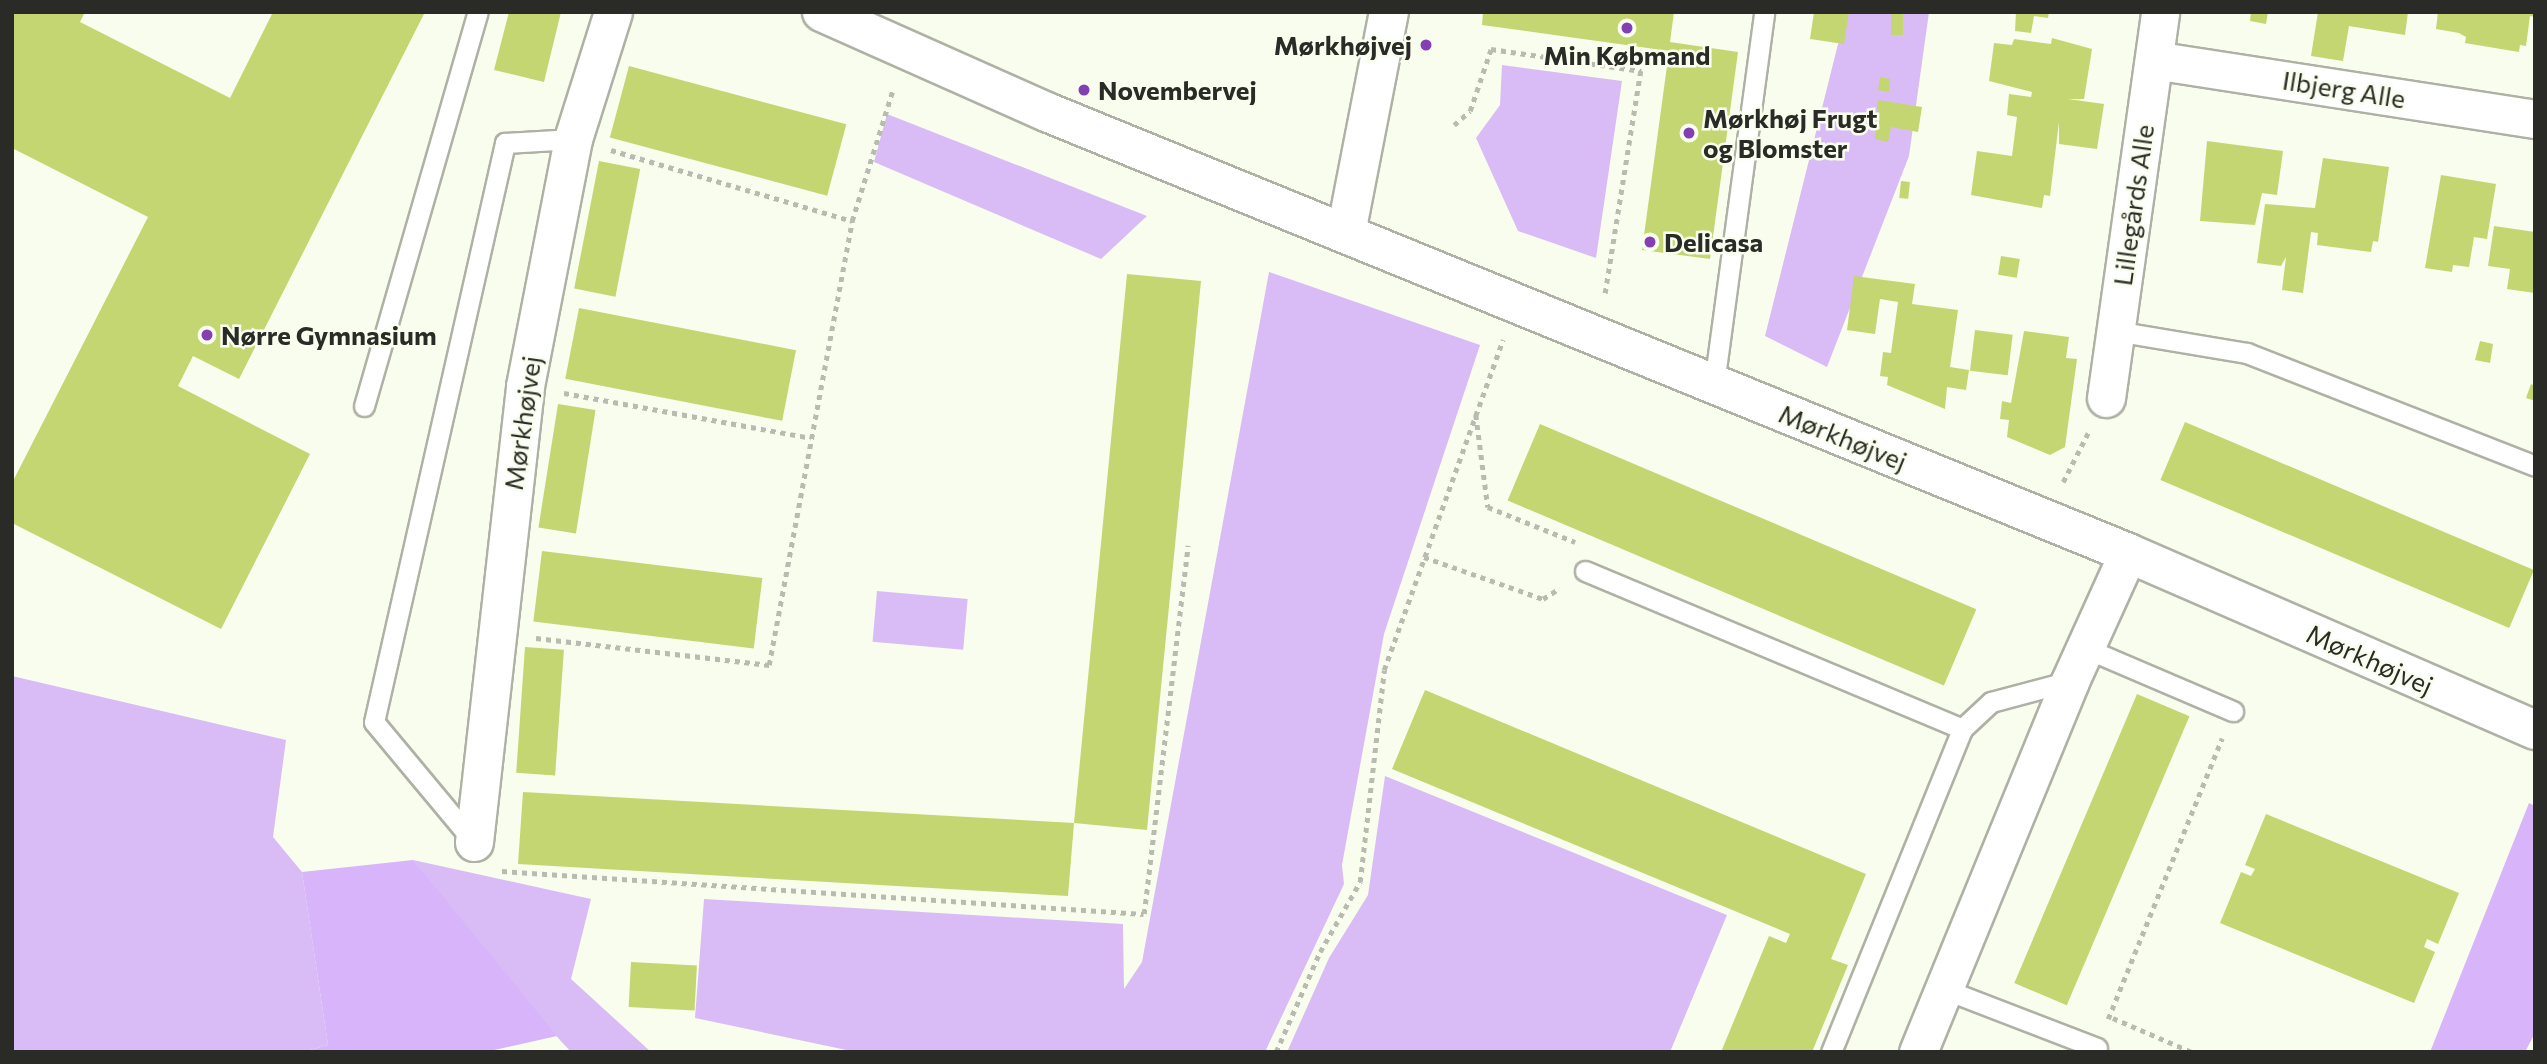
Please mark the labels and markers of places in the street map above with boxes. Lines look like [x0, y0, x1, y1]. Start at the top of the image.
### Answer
marker: Min Købmand [1619, 20, 1635, 36]
place label: Mørkhøjvej [1274, 29, 1412, 61]
marker: Mørkhøjvej [1418, 37, 1434, 53]
place label: Min Købmand [1544, 39, 1710, 71]
place label: Novembervej [1098, 74, 1257, 106]
marker: Novembervej [1076, 82, 1092, 98]
place label: Mørkhøj Frugt og Blomster [1703, 102, 1877, 164]
marker: Mørkhøj Frugt og Blomster [1681, 125, 1697, 141]
place label: Delicasa [1664, 226, 1763, 258]
marker: Delicasa [1642, 234, 1658, 250]
place label: Nørre Gymnasium [221, 319, 437, 351]
marker: Nørre Gymnasium [199, 327, 215, 343]

